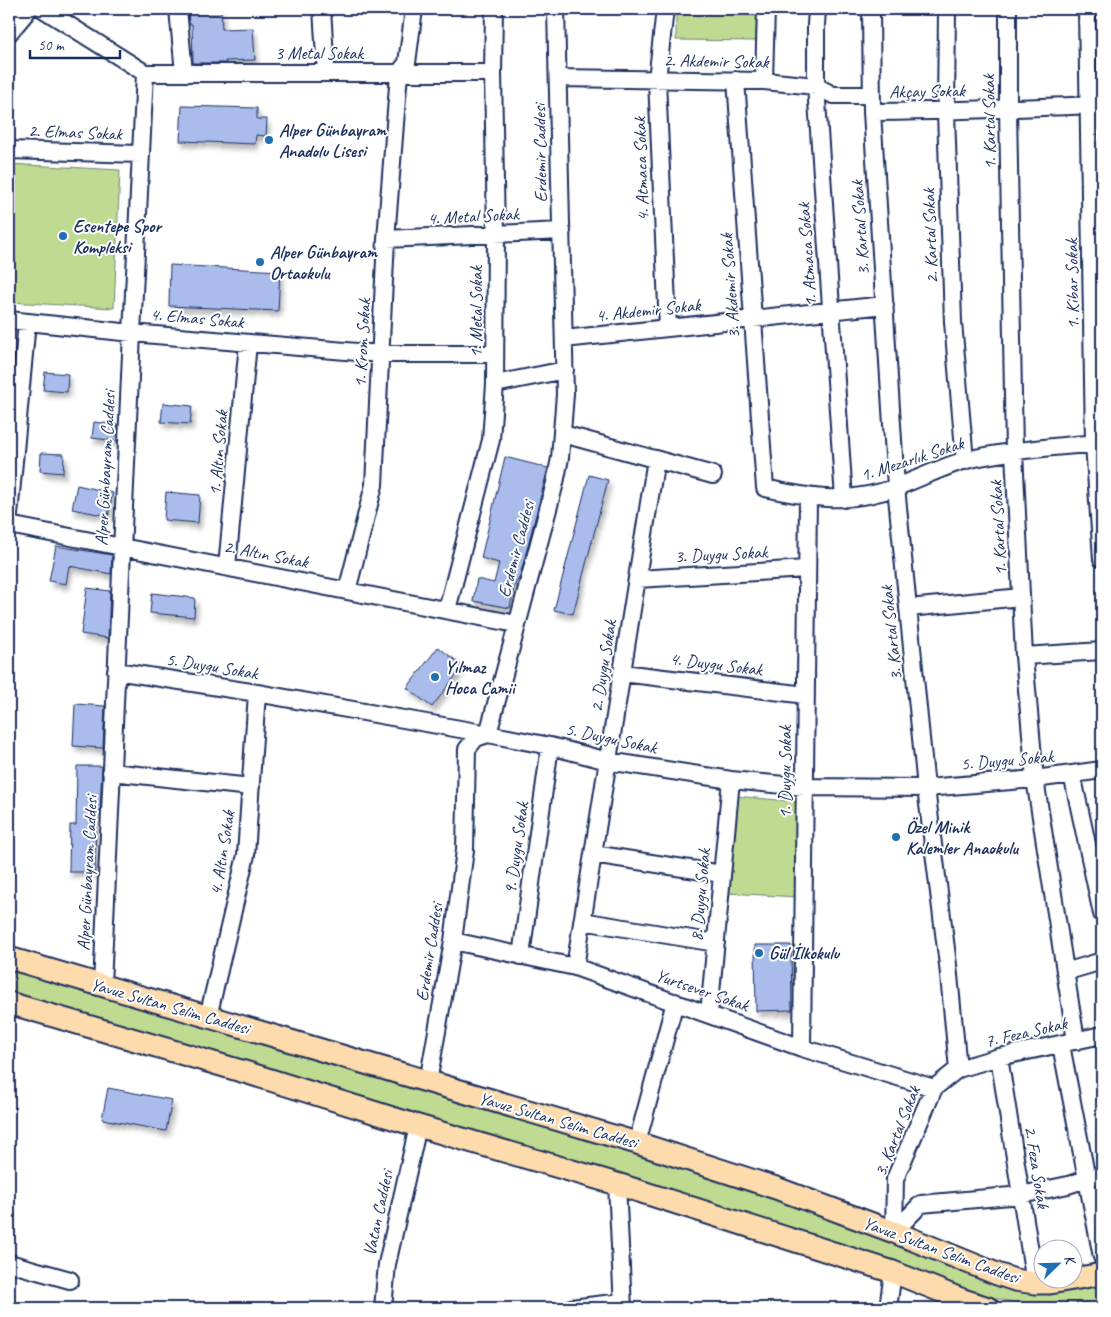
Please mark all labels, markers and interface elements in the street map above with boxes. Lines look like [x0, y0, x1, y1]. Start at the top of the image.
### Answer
scale bar [30, 28, 120, 60]
text: 50 m [38, 36, 65, 55]
street label: 3 Metal Sokak [275, 42, 364, 64]
street label: 2. Akdemir Sokak [663, 49, 770, 73]
street label: 1. Kartal Sokak [977, 73, 1001, 170]
street label: Akçay Sokak [889, 79, 966, 103]
street label: Erdemir Caddesi [528, 101, 552, 202]
street label: 4. Atmaca Sokak [628, 115, 654, 222]
street label: 2. Elmas Sokak [28, 119, 124, 145]
place label: Alper Günbayram Anadolu Lisesi [279, 119, 387, 162]
marker: Alper Günbayram Anadolu Lisesi [263, 134, 275, 146]
street label: 3. Kartal Sokak [846, 178, 874, 276]
street label: 2. Kartal Sokak [917, 187, 943, 284]
street label: 1. Atmaca Sokak [792, 201, 822, 308]
street label: 4. Metal Sokak [427, 203, 521, 229]
place label: Esentepe Spor Kompleksi [73, 215, 164, 258]
marker: Esentepe Spor Kompleksi [57, 230, 69, 242]
street label: 3. Akdemir Sokak [715, 231, 745, 339]
street label: 1. Kibar Sokak [1060, 237, 1084, 329]
place label: Alper Günbayram Ortaokulu [270, 241, 378, 284]
marker: Alper Günbayram Ortaokulu [254, 256, 266, 268]
street label: 1. Metal Sokak [465, 265, 487, 358]
street label: 4. Akdemir Sokak [595, 293, 703, 326]
street label: 1. Krom Sokak [349, 297, 375, 388]
street label: 4. Elmas Sokak [149, 303, 246, 333]
street label: Alper Günbayram Caddesi [90, 387, 120, 546]
street label: 1. Altın Sokak [203, 408, 233, 496]
street label: 1. Mezarlık Sokak [858, 432, 968, 486]
street label: 1. Kartal Sokak [984, 478, 1011, 576]
street label: Erdemir Caddesi [493, 496, 540, 599]
street label: 2. Altın Sokak [222, 535, 311, 573]
street label: 3. Duygu Sokak [674, 541, 769, 567]
street label: 3. Kartal Sokak [875, 583, 907, 682]
street label: 2. Duygu Sokak [585, 617, 621, 714]
street label: 4. Duygu Sokak [669, 647, 765, 681]
street label: 5. Duygu Sokak [164, 648, 261, 684]
place label: Yılmaz Hoca Camii [445, 656, 517, 699]
marker: Yılmaz Hoca Camii [429, 671, 441, 683]
street label: 5. Duygu Sokak [563, 718, 660, 759]
street label: 1. Duygu Sokak [774, 724, 796, 818]
street label: 5. Duygu Sokak [960, 745, 1056, 775]
street label: Alper Günbayram Caddesi [72, 792, 102, 951]
street label: 9. Duygu Sokak [499, 799, 534, 895]
street label: 4. Altın Sokak [204, 808, 240, 897]
place label: Özel Minik Kalemler Anaokulu [906, 816, 1019, 859]
marker: Özel Minik Kalemler Anaokulu [890, 831, 902, 843]
street label: 8. Duygu Sokak [685, 846, 715, 942]
street label: Erdemir Caddesi [410, 899, 448, 1002]
place label: Gül İlkokulu [769, 942, 840, 964]
marker: Gül İlkokulu [753, 947, 765, 959]
street label: Yurtsever Sokak [653, 964, 753, 1017]
street label: Yavuz Sultan Selim Caddesi [88, 973, 254, 1040]
street label: 7. Feza Sokak [983, 1012, 1070, 1052]
street label: 3. Kartal Sokak [869, 1081, 926, 1179]
street label: Yavuz Sultan Selim Caddesi [476, 1087, 642, 1154]
street label: 2. Feza Sokak [1020, 1124, 1055, 1211]
street label: Vatan Caddesi [358, 1166, 398, 1258]
street label: Yavuz Sultan Selim Caddesi [860, 1212, 1024, 1289]
north arrow [1034, 1240, 1084, 1290]
text: K [1060, 1253, 1080, 1268]

